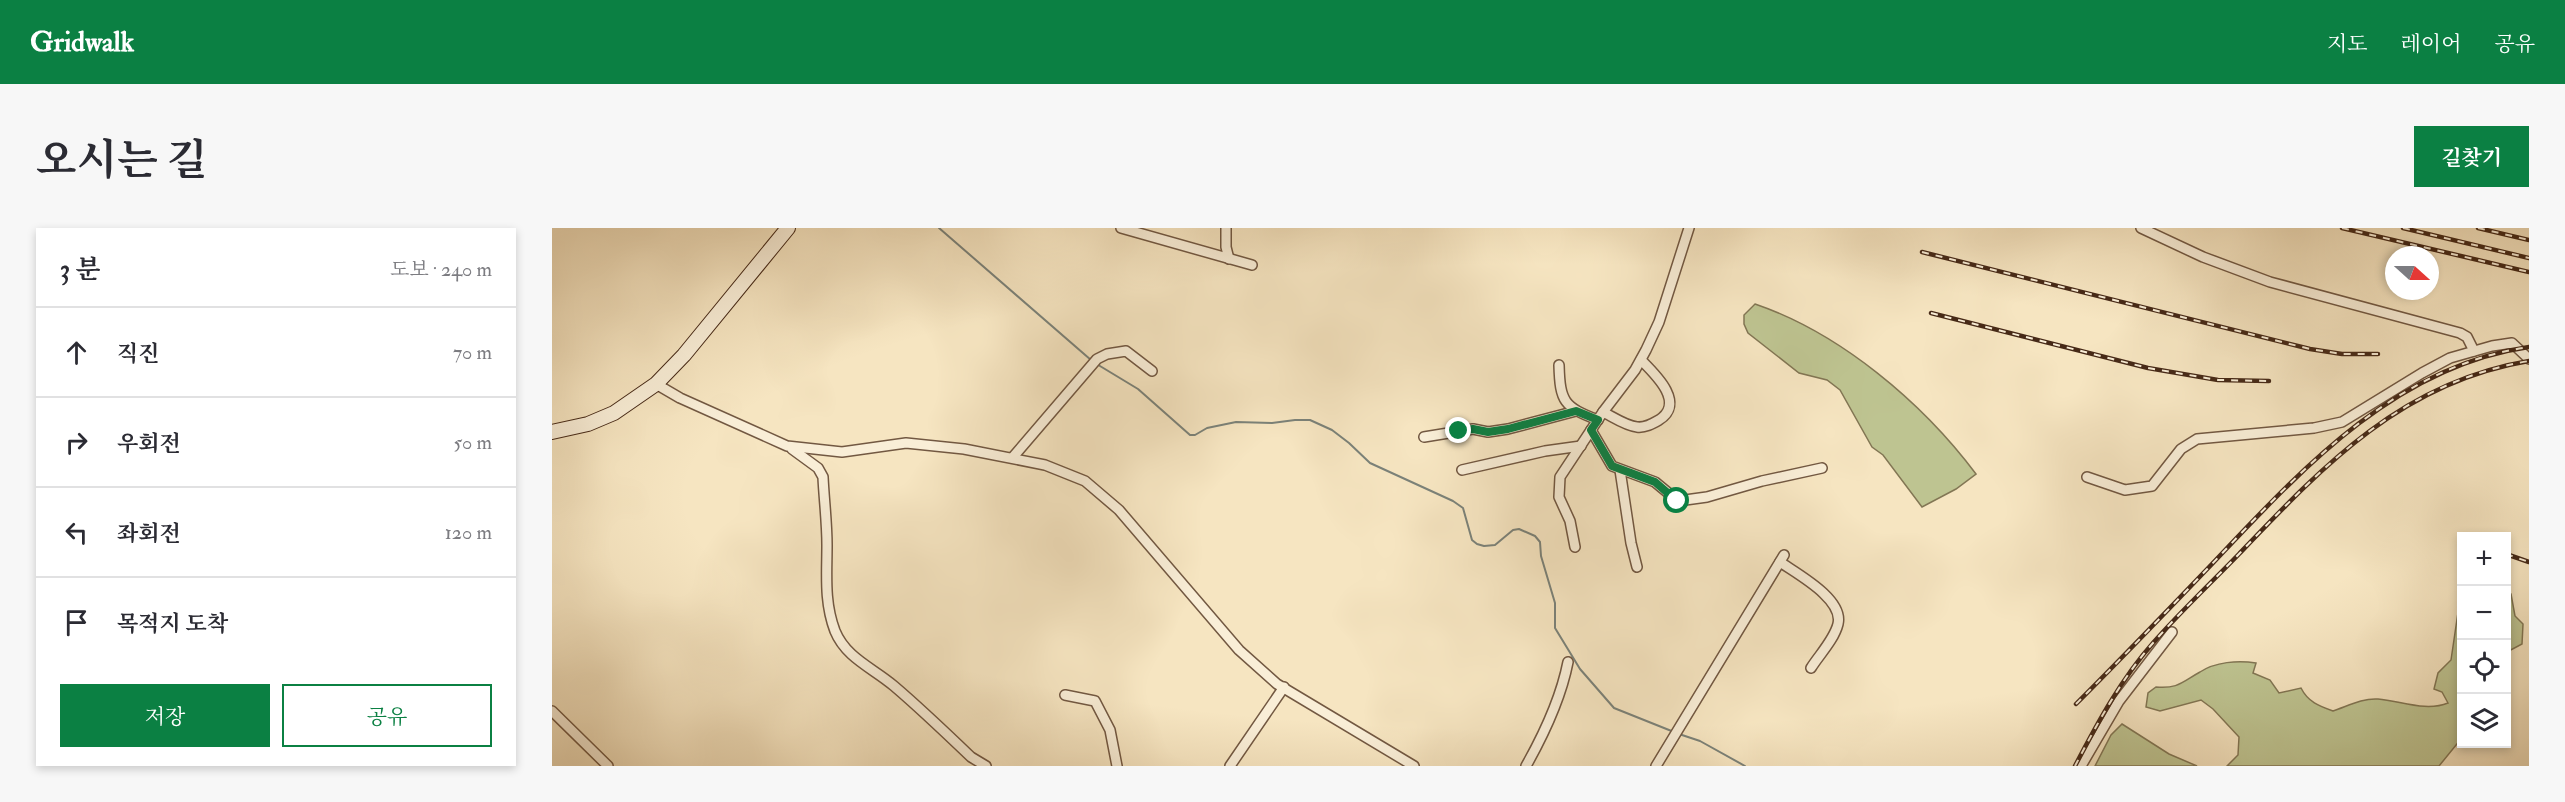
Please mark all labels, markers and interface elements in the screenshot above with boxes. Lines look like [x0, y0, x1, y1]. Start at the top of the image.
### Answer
text: Gridwalk [30, 25, 134, 60]
text: 지도 [2327, 31, 2368, 58]
text: 레이어 [2401, 31, 2461, 58]
text: 공유 [2494, 31, 2535, 58]
button: 길찾기 [2414, 126, 2529, 187]
text: 오시는 길 [36, 135, 207, 187]
north arrow [2385, 246, 2439, 300]
text: 3 분 [60, 254, 101, 286]
text: 도보 · 240 m [390, 257, 492, 282]
icon: ahead [60, 336, 93, 369]
text: 직진 [117, 340, 160, 368]
text: 70 m [453, 340, 492, 365]
route end [1445, 417, 1471, 443]
icon: right [60, 426, 93, 459]
text: 우회전 [117, 430, 181, 458]
text: 50 m [453, 430, 492, 455]
route start [1663, 487, 1689, 513]
icon: left [60, 516, 93, 549]
text: 좌회전 [117, 520, 181, 548]
text: 120 m [445, 520, 492, 545]
map controls [2457, 532, 2511, 748]
button: + [2457, 532, 2511, 586]
button: − [2457, 586, 2511, 640]
icon: arrive [60, 606, 93, 639]
text: 목적지 도착 [117, 610, 228, 638]
button: locate [2457, 640, 2511, 694]
button: 저장 [60, 684, 270, 747]
button: 공유 [282, 684, 492, 747]
button: layers [2457, 694, 2511, 748]

